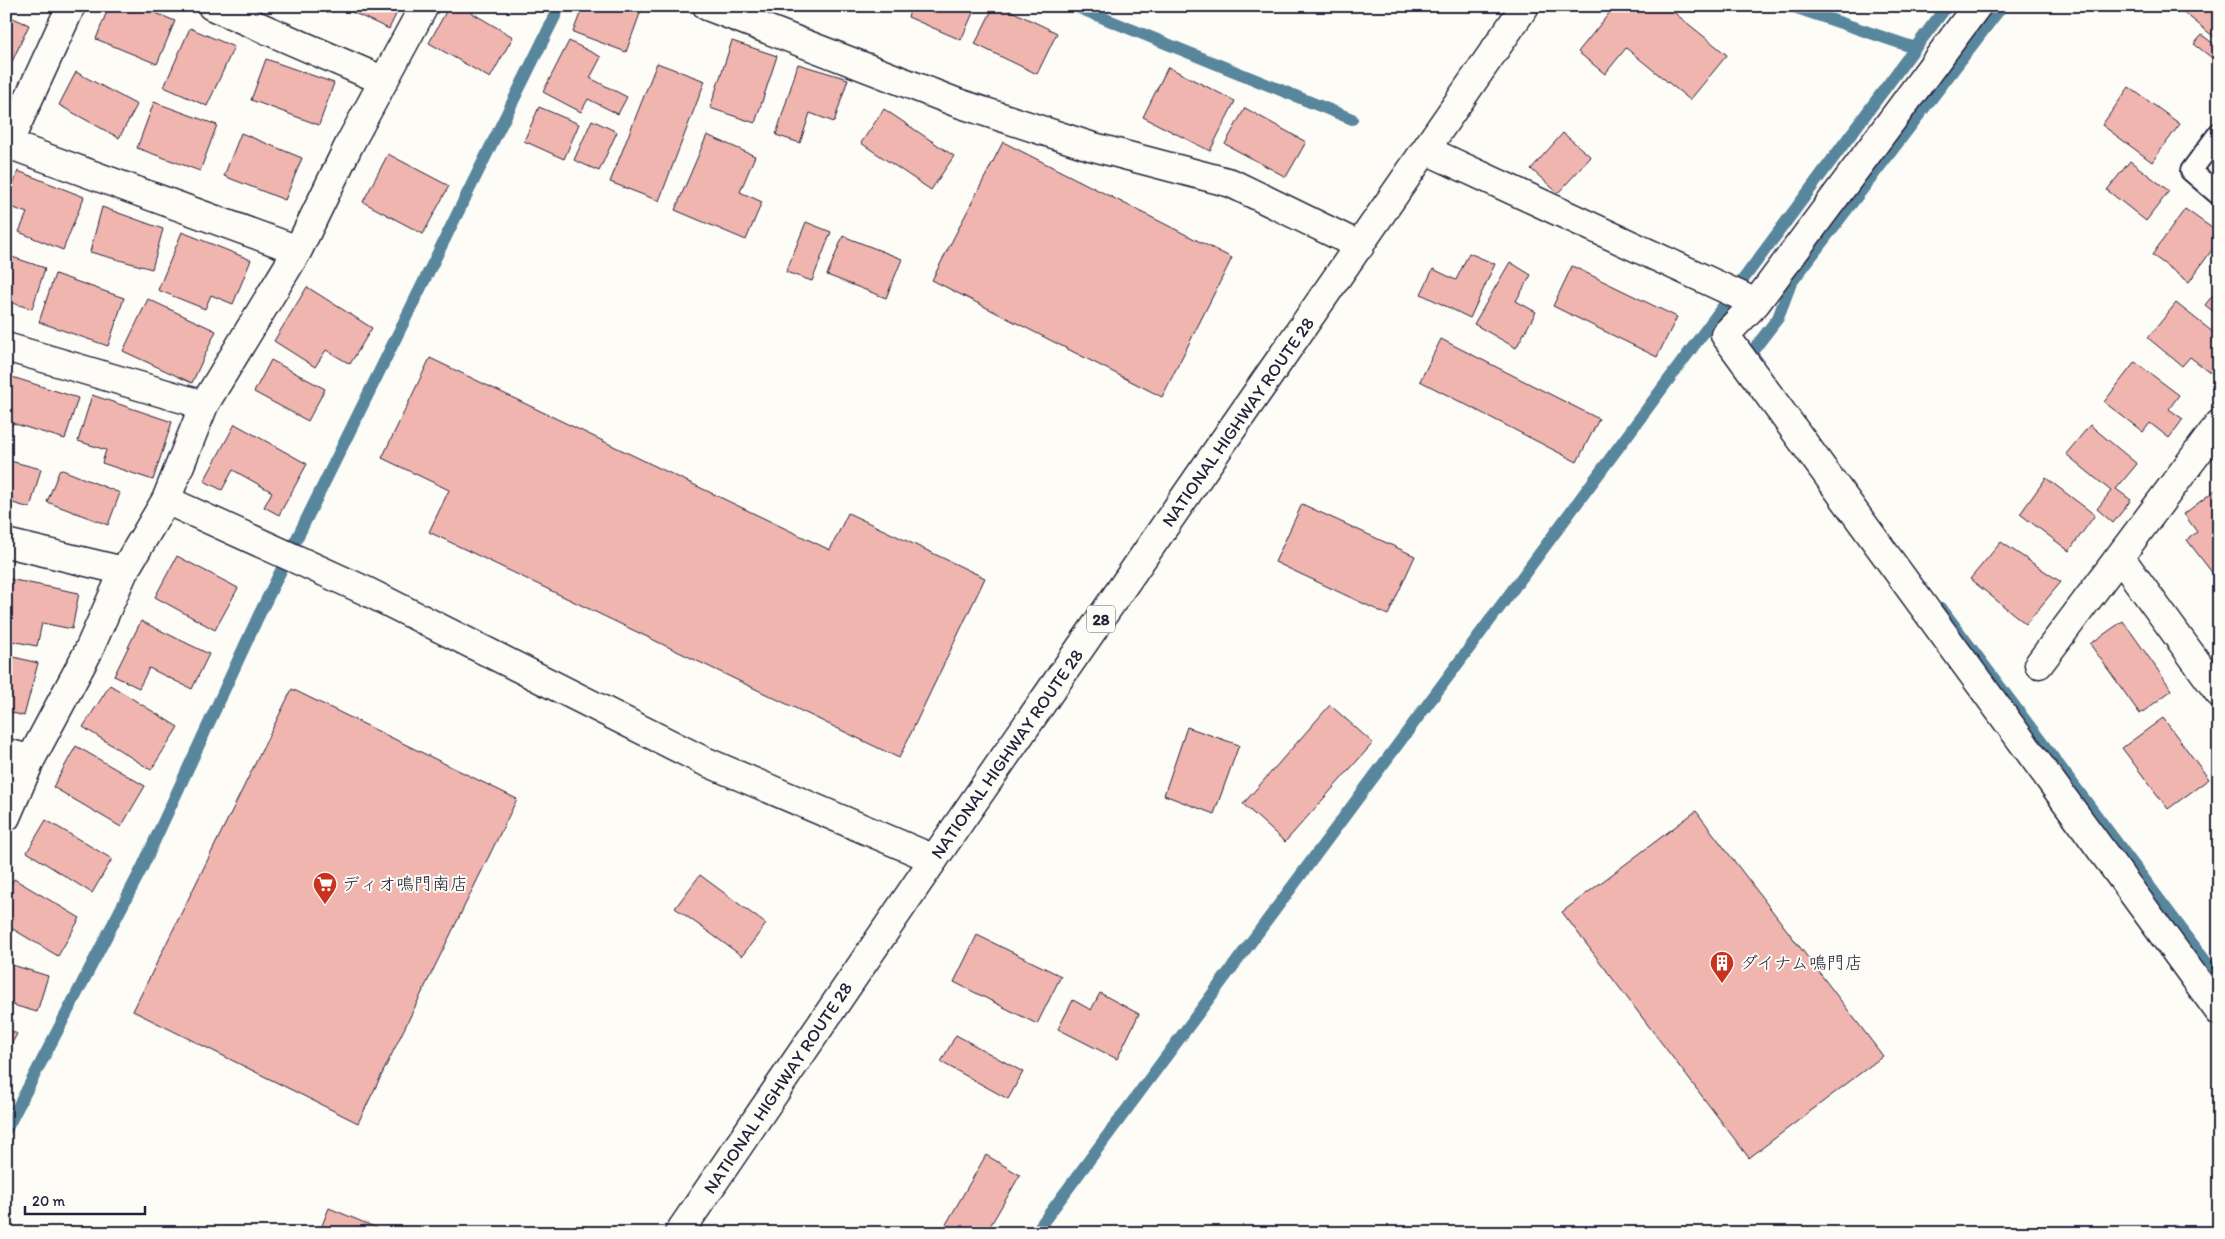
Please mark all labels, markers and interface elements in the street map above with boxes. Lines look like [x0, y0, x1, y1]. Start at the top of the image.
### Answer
street label: NATIONAL HIGHWAY ROUTE 28 [1157, 313, 1319, 531]
road number: 28 [1087, 606, 1115, 632]
street label: NATIONAL HIGHWAY ROUTE 28 [926, 645, 1088, 863]
supermarket icon: ディオ鳴門南店 [312, 871, 338, 905]
place label: ディオ鳴門南店 [342, 873, 468, 895]
building icon: ダイナム鳴門店 [1709, 950, 1735, 984]
place label: ダイナム鳴門店 [1740, 952, 1863, 974]
street label: NATIONAL HIGHWAY ROUTE 28 [699, 978, 857, 1198]
scale bar [25, 1184, 145, 1216]
text: 20 m [32, 1192, 66, 1210]

